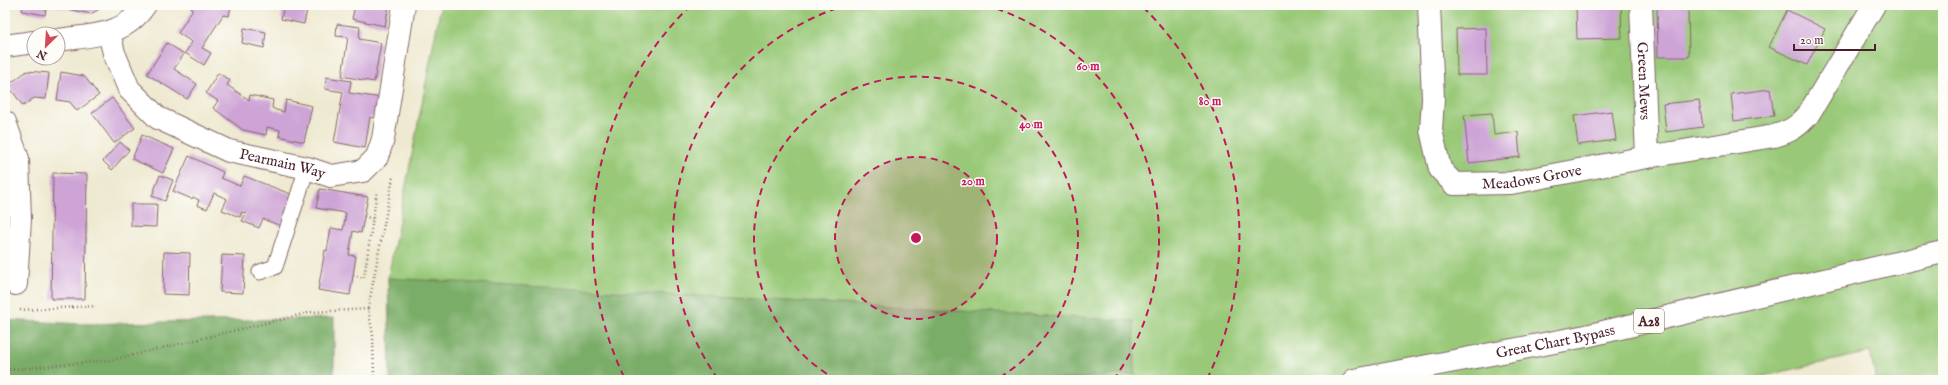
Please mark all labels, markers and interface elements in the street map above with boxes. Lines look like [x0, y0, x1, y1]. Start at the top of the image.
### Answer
north arrow [26, 26, 66, 66]
scale bar [1794, 26, 1875, 52]
text: 20 m [1800, 33, 1823, 48]
street label: Green Mews [1632, 41, 1655, 121]
text: N [34, 46, 50, 63]
text: 60 m [1077, 59, 1100, 74]
text: 80 m [1199, 94, 1222, 109]
text: 40 m [1019, 117, 1044, 132]
street label: Pearmain Way [238, 145, 329, 184]
street label: Meadows Grove [1482, 161, 1583, 194]
text: 20 m [961, 174, 985, 189]
centre of rings [909, 231, 923, 245]
road number: A28 [1634, 309, 1664, 333]
street label: Great Chart Bypass [1494, 321, 1617, 363]

